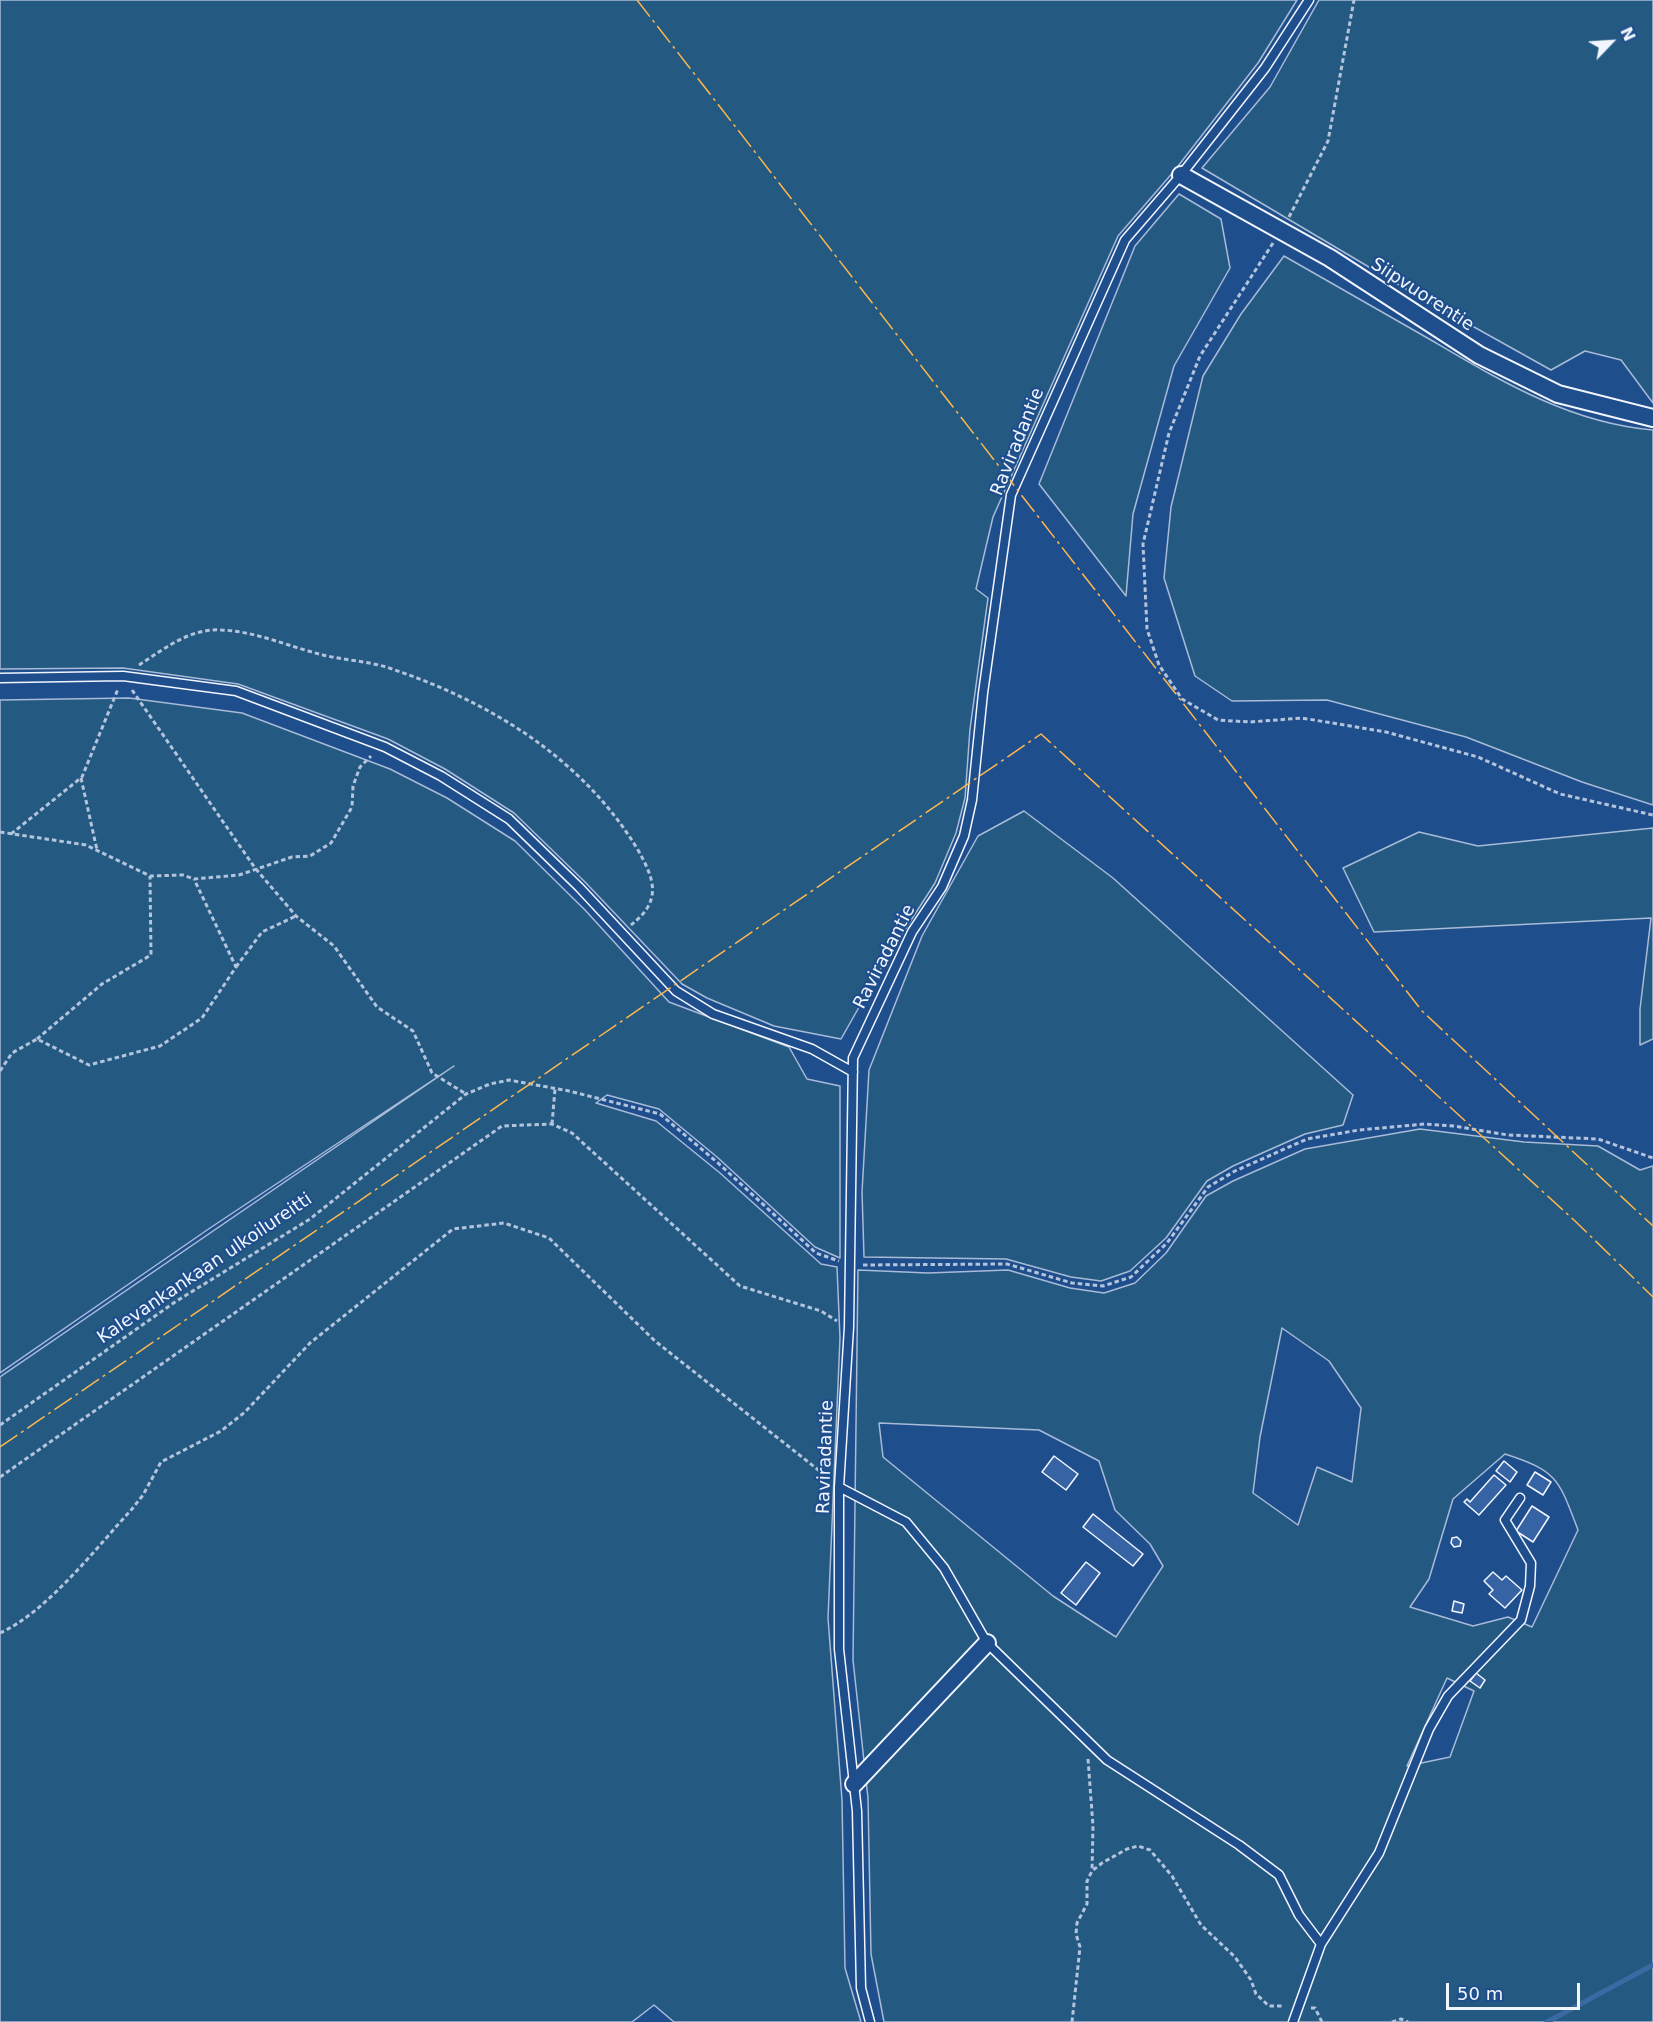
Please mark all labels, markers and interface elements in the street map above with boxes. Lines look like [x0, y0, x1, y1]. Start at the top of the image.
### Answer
north arrow [1581, 12, 1641, 72]
text: N [1616, 24, 1639, 44]
street label: Siipvuorentie [1366, 254, 1478, 336]
street label: Raviradantie [987, 385, 1049, 499]
street label: Raviradantie [849, 901, 921, 1013]
street label: Kalevankankaan ulkoilureitti [94, 1189, 316, 1349]
street label: Raviradantie [813, 1400, 839, 1514]
scale bar [1449, 1971, 1582, 2009]
text: 50 m [1457, 1983, 1503, 2004]

